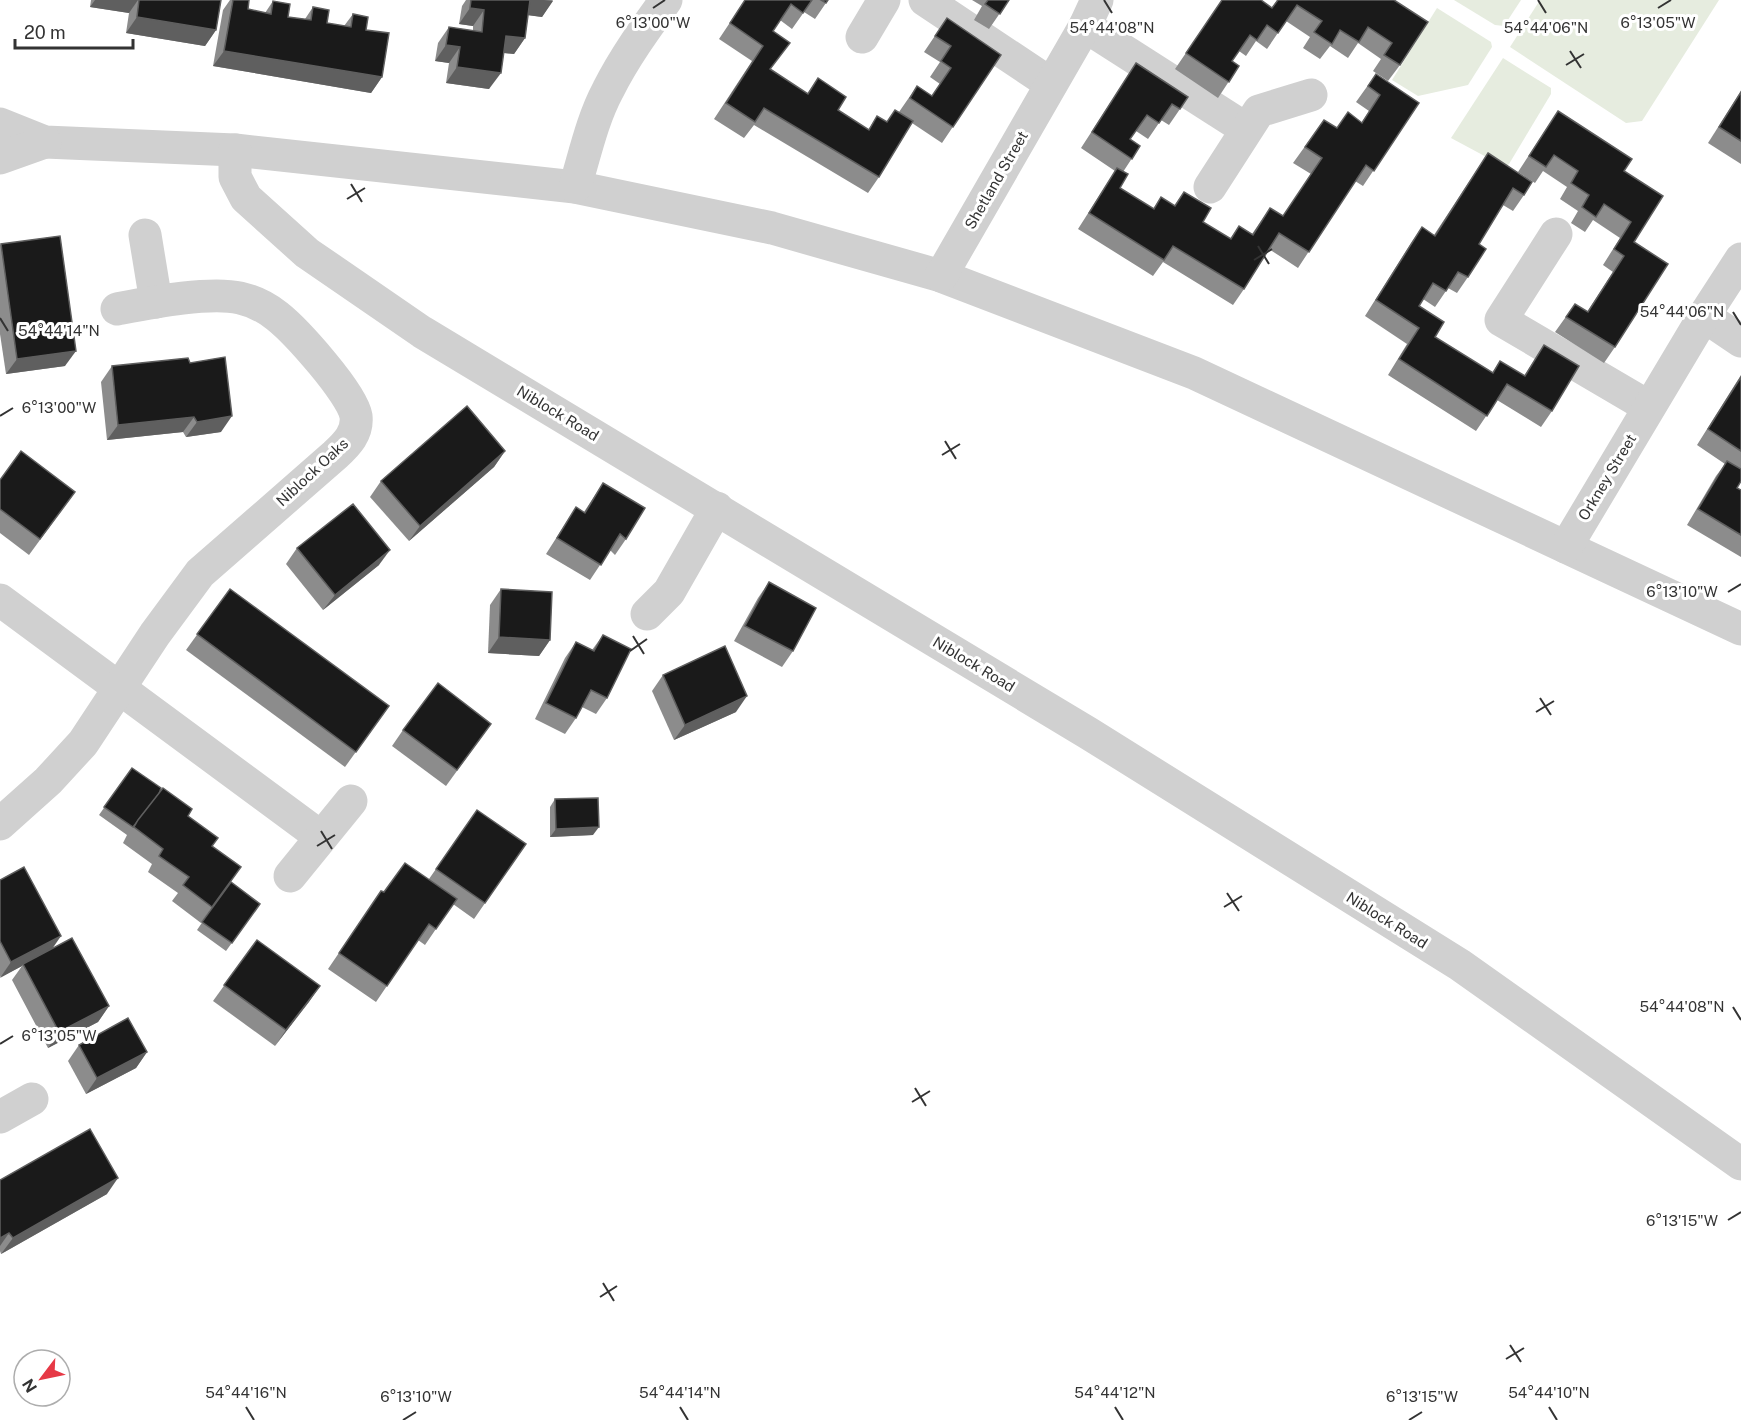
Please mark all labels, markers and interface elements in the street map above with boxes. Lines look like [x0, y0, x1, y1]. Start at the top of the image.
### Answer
scale bar [15, 12, 134, 50]
text: 6°13'00"W [616, 14, 690, 31]
text: 6°13'05"W [1620, 14, 1696, 31]
text: 54°44'08"N [1069, 19, 1155, 36]
text: 54°44'06"N [1504, 19, 1588, 36]
text: 20 m [24, 22, 66, 43]
street label: Shetland Street [961, 128, 1031, 232]
text: 54°44'06"N [1640, 303, 1724, 320]
text: 54°44'14"N [18, 322, 100, 339]
street label: Niblock Road [514, 382, 602, 444]
text: 6°13'00"W [22, 399, 96, 416]
street label: Orkney Street [1575, 431, 1640, 523]
street label: Niblock Oaks [273, 434, 351, 510]
text: 6°13'10"W [1646, 583, 1718, 600]
street label: Niblock Road [930, 633, 1018, 695]
street label: Niblock Road [1343, 888, 1431, 952]
text: 54°44'08"N [1639, 998, 1725, 1015]
text: 6°13'05"W [21, 1027, 97, 1044]
text: 6°13'15"W [1646, 1212, 1718, 1229]
north arrow [12, 1348, 72, 1408]
text: N [18, 1375, 41, 1396]
text: 54°44'16"N [205, 1384, 287, 1401]
text: 54°44'14"N [639, 1384, 721, 1401]
text: 54°44'12"N [1074, 1384, 1156, 1401]
text: 54°44'10"N [1508, 1384, 1590, 1401]
text: 6°13'10"W [380, 1388, 452, 1405]
text: 6°13'15"W [1386, 1388, 1458, 1405]

